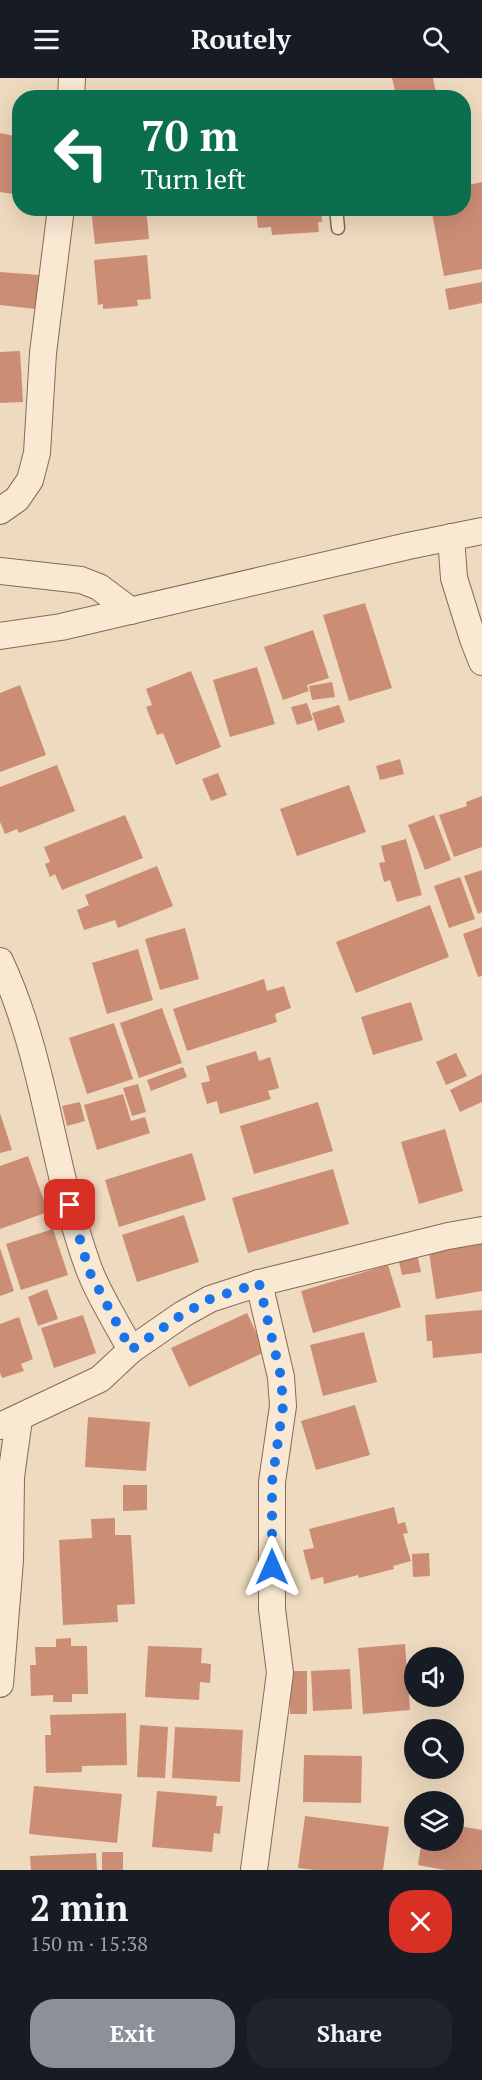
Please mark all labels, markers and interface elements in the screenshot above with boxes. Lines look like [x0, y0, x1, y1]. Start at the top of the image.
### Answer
text: Routely [191, 21, 291, 57]
icon: menu [30, 23, 63, 56]
icon: search [419, 23, 452, 56]
text: 70 m [141, 107, 239, 163]
icon: left [42, 114, 120, 192]
text: Turn left [141, 161, 246, 197]
pin [44, 1179, 95, 1230]
icon: arrive [53, 1188, 86, 1221]
position arrow [240, 1535, 304, 1599]
map controls [404, 1647, 464, 1851]
button: sound [404, 1647, 464, 1707]
button: search [404, 1719, 464, 1779]
button: layers [404, 1791, 464, 1851]
text: 2 min [30, 1884, 128, 1931]
button: close [389, 1890, 452, 1953]
text: 150 m · 15:38 [30, 1930, 148, 1957]
button: Exit [30, 1999, 235, 2068]
button: Share [247, 1999, 452, 2068]

